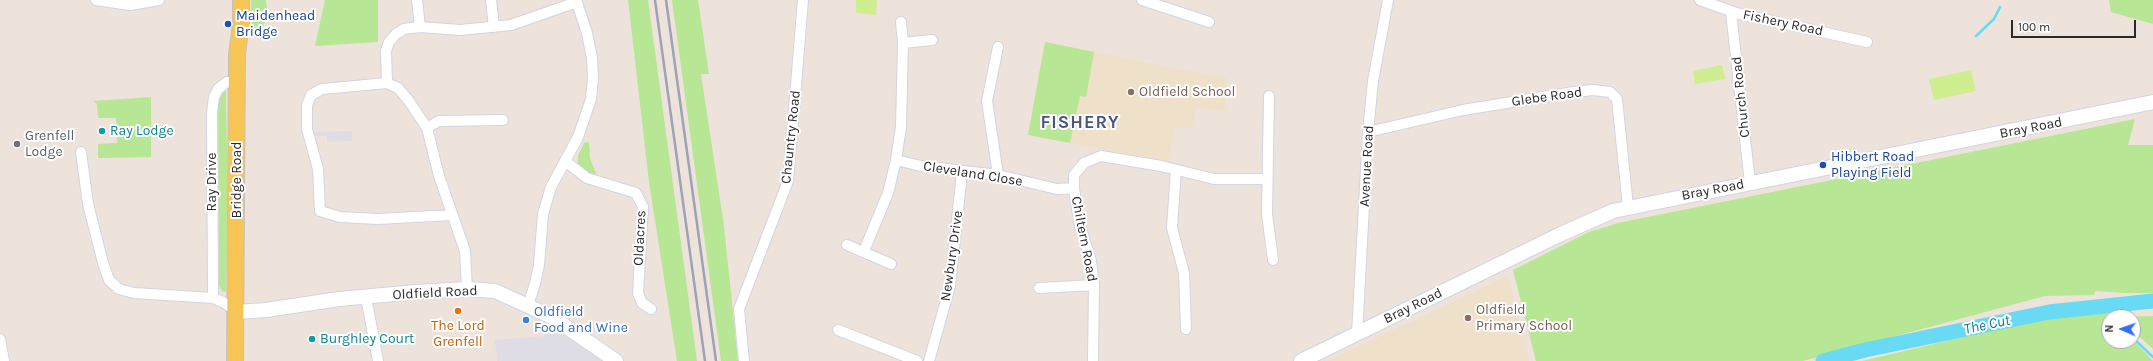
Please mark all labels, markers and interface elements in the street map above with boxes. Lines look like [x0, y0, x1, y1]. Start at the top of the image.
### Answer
street label: Fishery Road [1741, 6, 1825, 40]
place label: Maidenhead Bridge [236, 8, 315, 40]
scale bar [2013, 12, 2138, 38]
marker: Maidenhead Bridge [223, 19, 233, 29]
text: 100 m [2018, 20, 2050, 34]
street label: Church Road [1728, 55, 1754, 139]
place label: Oldfield School [1139, 84, 1235, 100]
street label: Glebe Road [1511, 84, 1583, 110]
marker: Oldfield School [1126, 87, 1136, 97]
street label: Chauntry Road [778, 89, 804, 185]
district label: FISHERY [1040, 112, 1120, 134]
street label: Bray Road [1998, 114, 2064, 142]
place label: Ray Lodge [110, 123, 174, 139]
street label: Avenue Road [1356, 125, 1378, 207]
marker: Ray Lodge [97, 126, 107, 136]
place label: Grenfell Lodge [25, 128, 75, 160]
marker: Grenfell Lodge [12, 139, 22, 149]
street label: Bridge Road [229, 142, 245, 218]
place label: Hibbert Road Playing Field [1831, 149, 1914, 182]
street label: Ray Drive [204, 153, 220, 211]
street label: Cleveland Close [922, 158, 1024, 190]
marker: Hibbert Road Playing Field [1818, 160, 1828, 170]
street label: Bray Road [1680, 176, 1746, 204]
street label: Chiltern Road [1067, 195, 1101, 283]
street label: Oldacres [630, 210, 650, 266]
street label: Newbury Drive [937, 210, 967, 302]
street label: Oldfield Road [392, 282, 478, 304]
street label: Bray Road [1381, 285, 1445, 327]
place label: Oldfield Primary School [1476, 302, 1572, 334]
place label: Oldfield Food and Wine [534, 304, 628, 336]
marker: The Lord Grenfell [453, 306, 463, 316]
north arrow [2101, 309, 2141, 349]
water label: The Cut [1962, 311, 2012, 339]
marker: Oldfield Primary School [1463, 313, 1473, 323]
marker: Oldfield Food and Wine [521, 315, 531, 325]
place label: The Lord Grenfell [431, 318, 485, 350]
text: N [2103, 324, 2116, 333]
place label: Burghley Court [320, 331, 414, 347]
marker: Burghley Court [307, 334, 317, 344]

